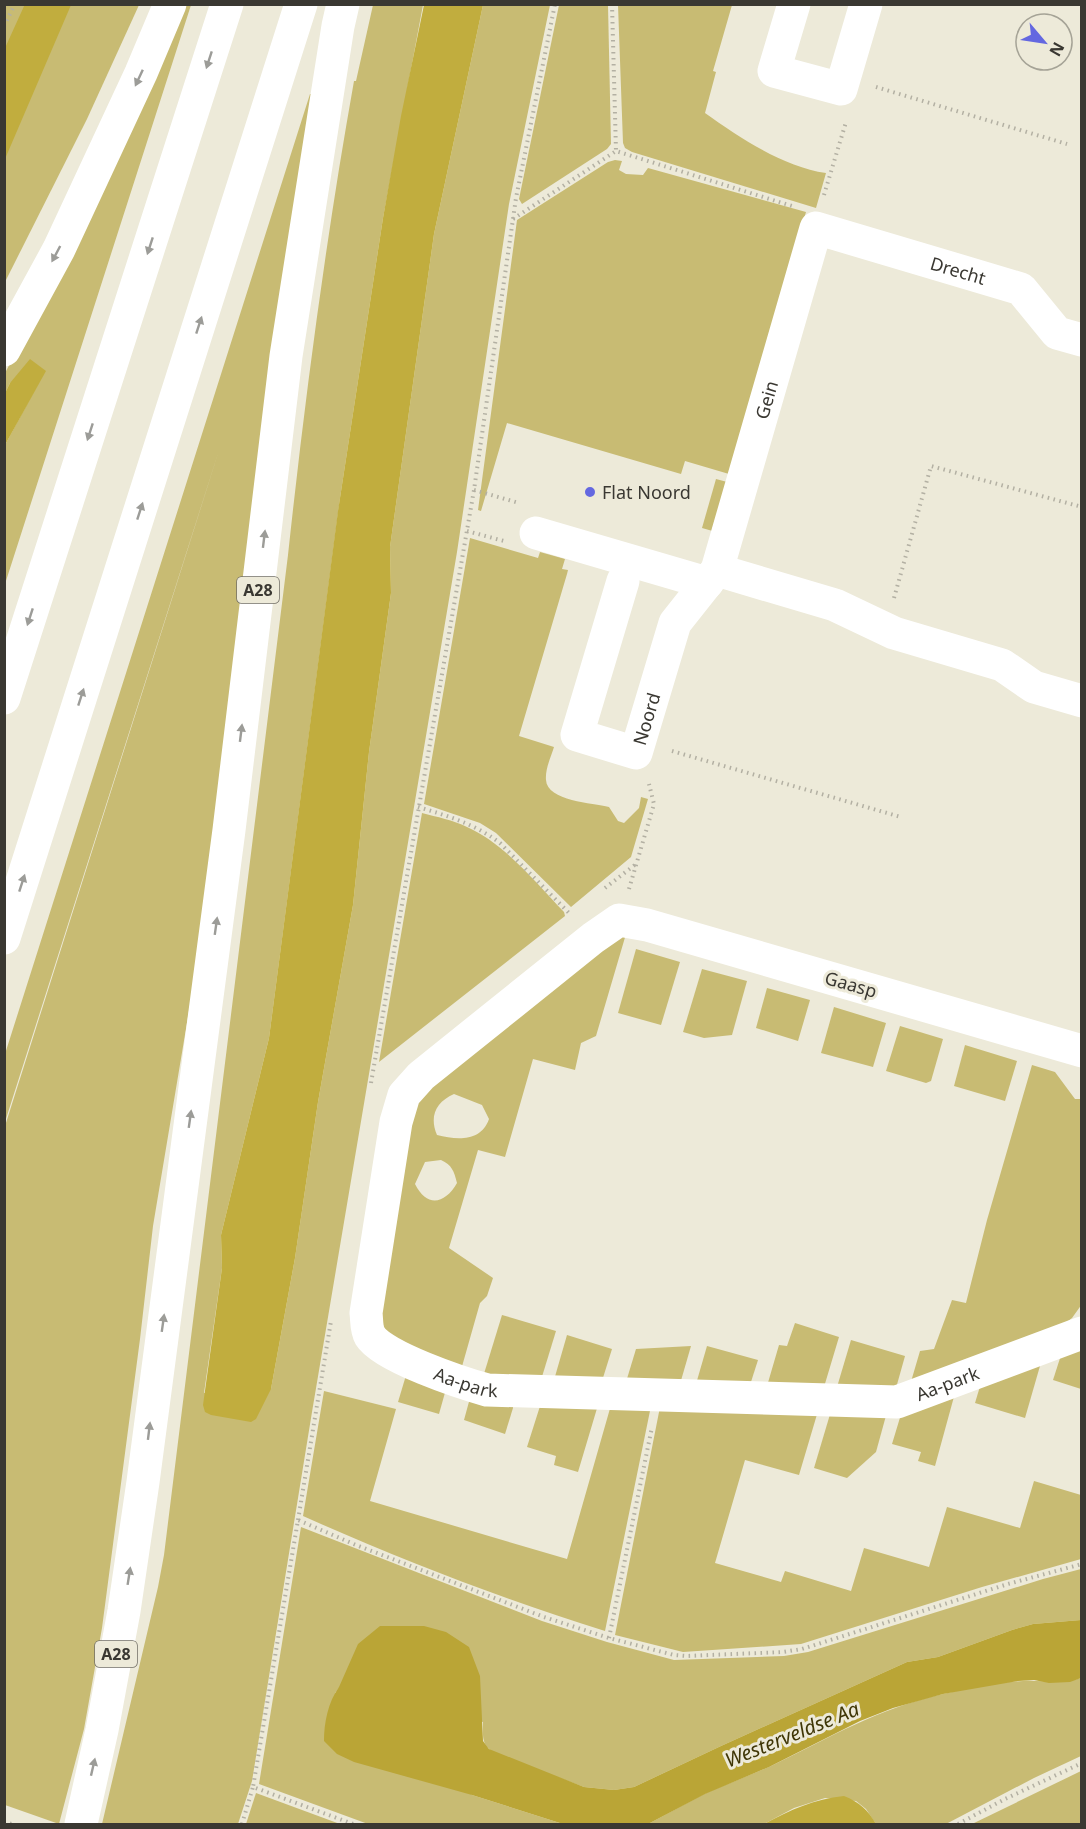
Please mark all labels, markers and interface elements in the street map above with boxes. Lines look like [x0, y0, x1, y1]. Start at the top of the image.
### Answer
north arrow [1014, 12, 1074, 72]
text: N [1044, 38, 1070, 60]
one-way arrow [204, 51, 213, 69]
one-way arrow [134, 69, 144, 87]
one-way arrow [144, 237, 154, 255]
one-way arrow [51, 246, 61, 263]
street label: Drecht [927, 251, 989, 290]
one-way arrow [195, 316, 204, 334]
street label: Gein [749, 378, 783, 422]
one-way arrow [85, 423, 94, 441]
place label: Flat Noord [602, 480, 691, 504]
marker: Flat Noord [583, 485, 597, 499]
one-way arrow [136, 502, 145, 520]
one-way arrow [260, 530, 269, 549]
road number: A28 [237, 577, 279, 603]
one-way arrow [25, 608, 35, 626]
one-way arrow [77, 688, 86, 706]
street label: Noord [627, 690, 665, 748]
one-way arrow [236, 723, 246, 742]
one-way arrow [18, 874, 27, 892]
one-way arrow [212, 917, 221, 936]
street label: Gaasp [822, 965, 880, 1003]
one-way arrow [186, 1110, 195, 1129]
one-way arrow [158, 1313, 167, 1332]
street label: Aa-park [912, 1360, 983, 1406]
street label: Aa-park [431, 1361, 498, 1402]
one-way arrow [144, 1422, 154, 1441]
one-way arrow [125, 1566, 134, 1585]
road number: A28 [95, 1641, 137, 1667]
water label: Westerveldse Aa [721, 1695, 863, 1773]
one-way arrow [89, 1758, 99, 1777]

